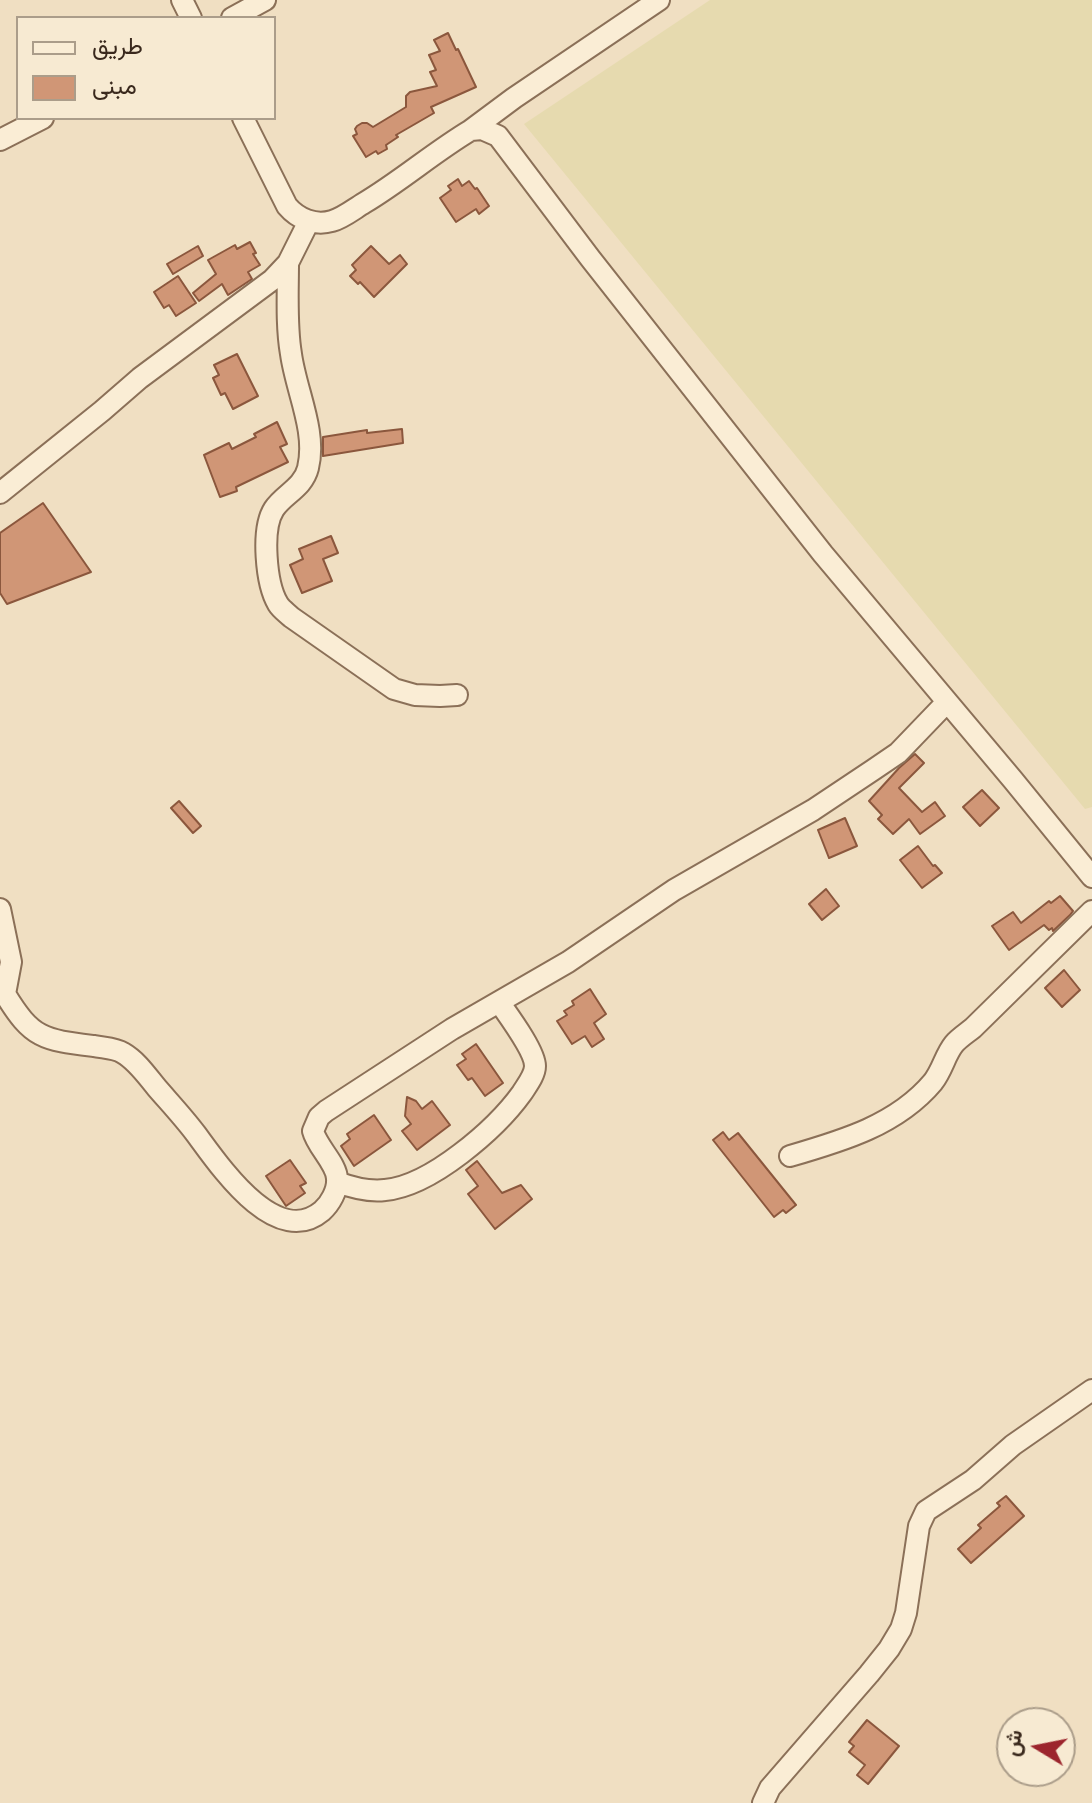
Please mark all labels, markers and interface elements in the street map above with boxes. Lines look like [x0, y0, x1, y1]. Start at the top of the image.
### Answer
legend [16, 16, 276, 120]
text: طريق [92, 29, 143, 65]
text: مبنى [92, 69, 137, 105]
north arrow [996, 1707, 1076, 1787]
text: ش [995, 1727, 1032, 1759]

